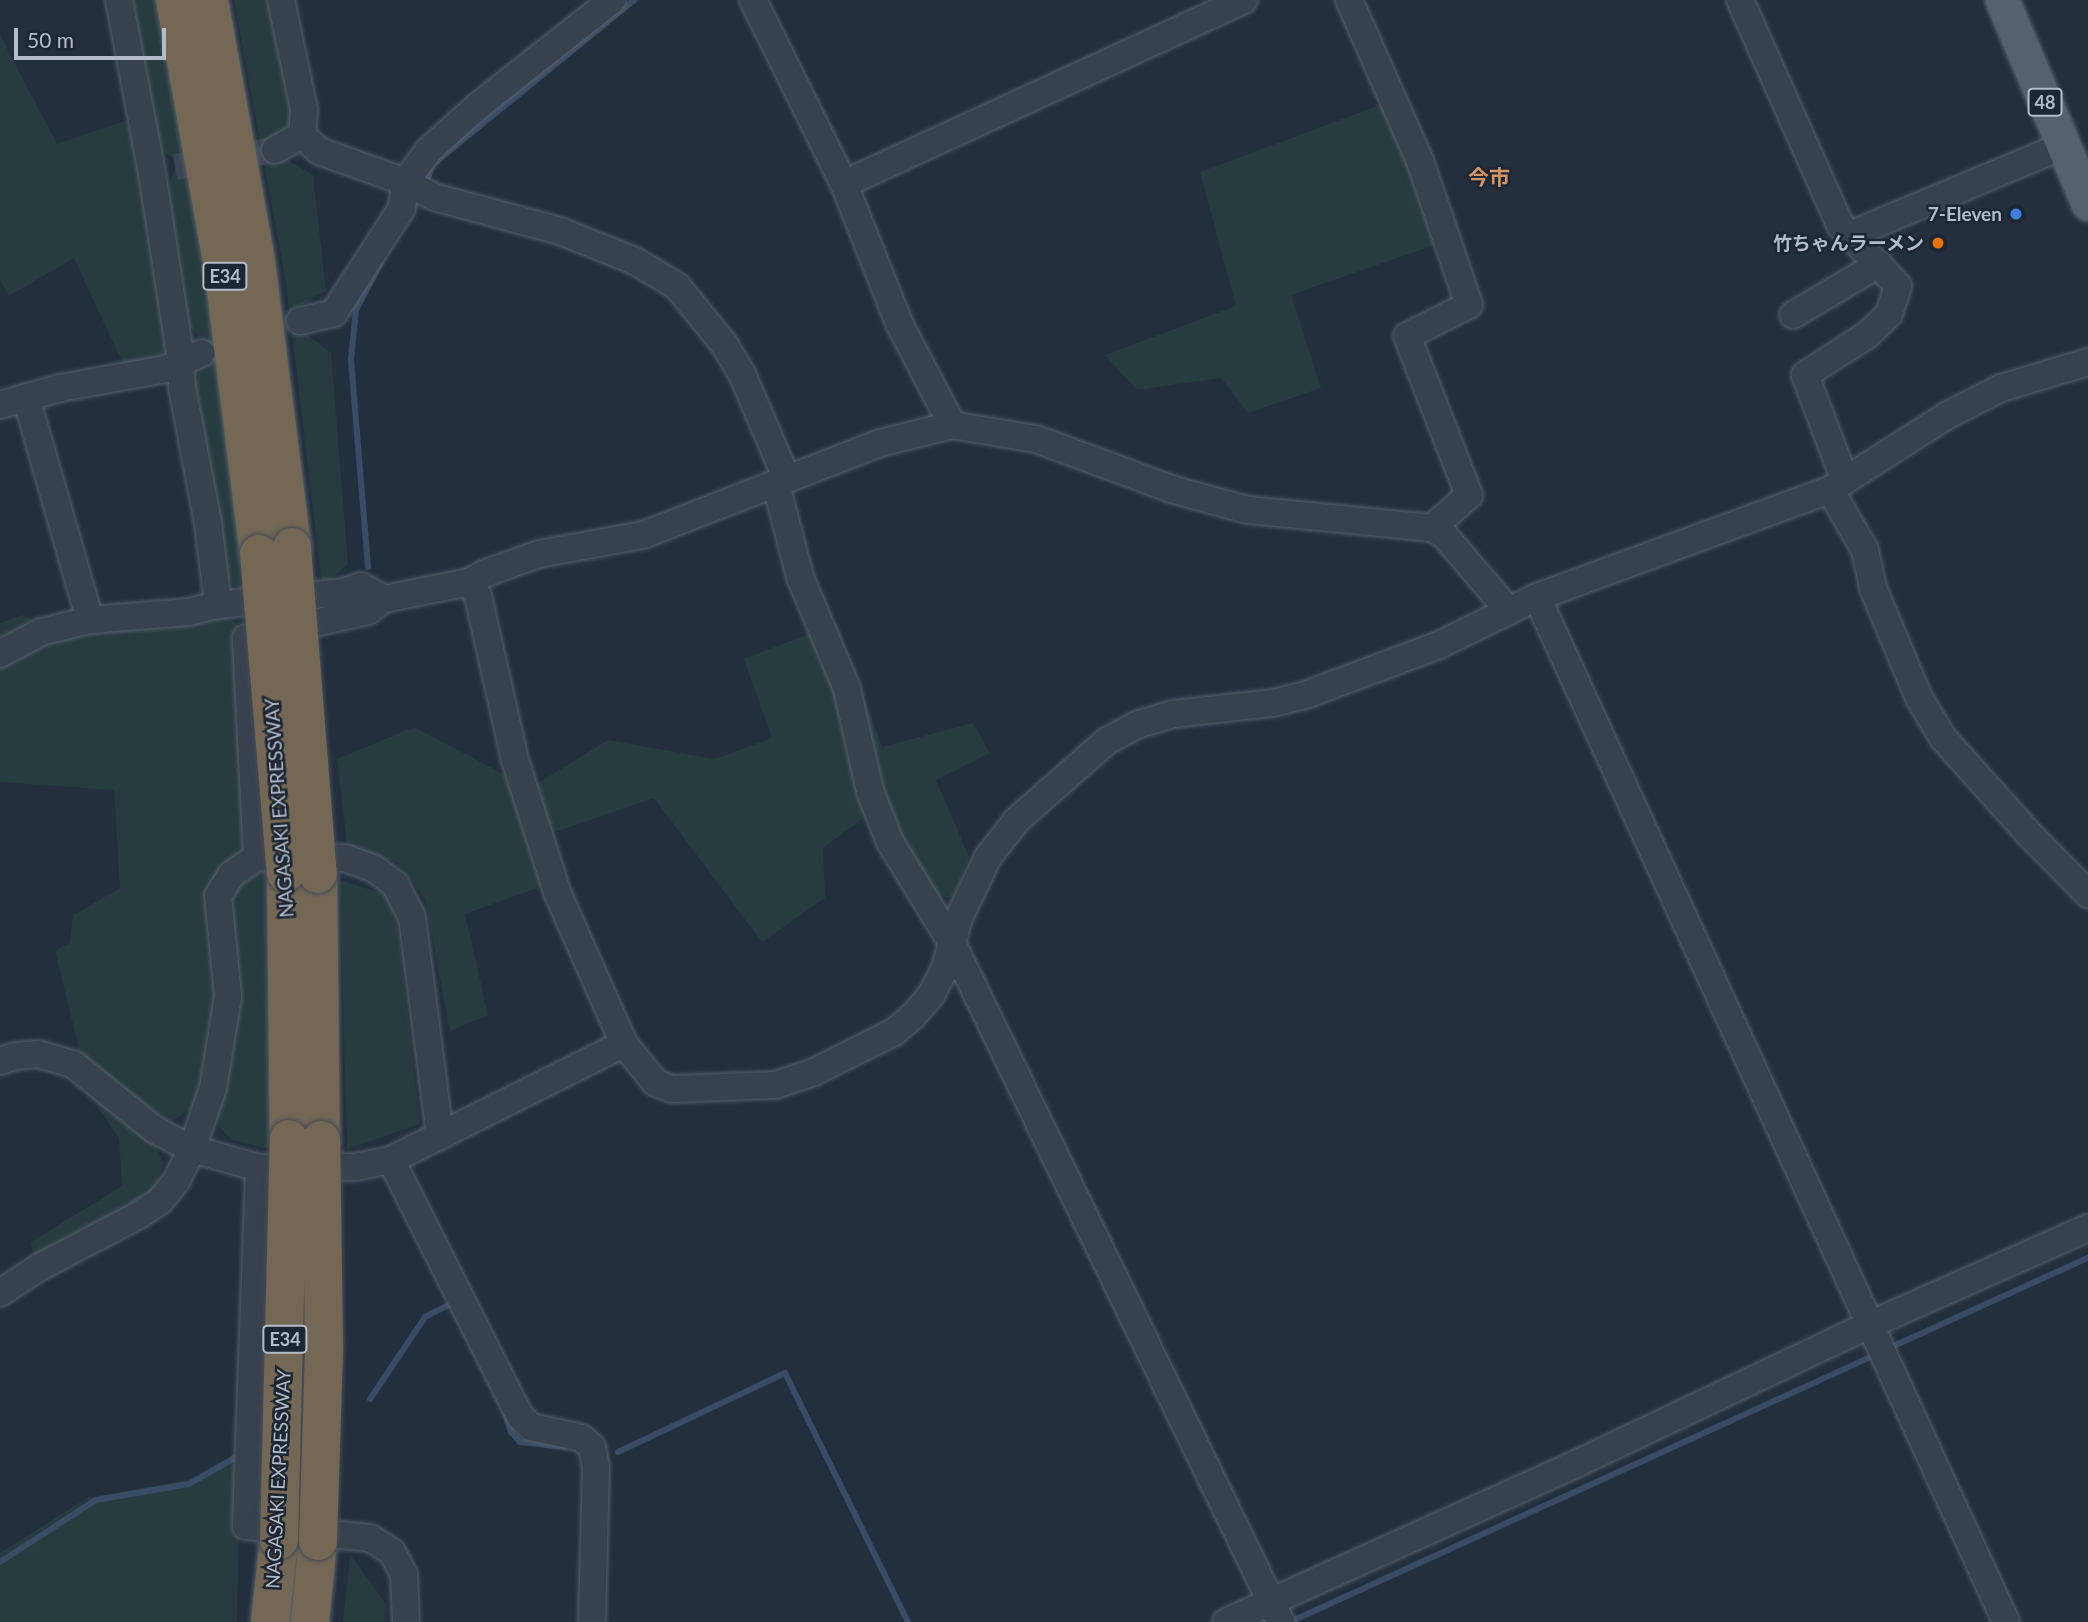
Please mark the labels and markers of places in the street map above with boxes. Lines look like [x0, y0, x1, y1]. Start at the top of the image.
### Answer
place label: 7-Eleven [1928, 203, 2002, 225]
marker: 7-Eleven [2008, 206, 2024, 222]
place label: 竹ちゃんラーメン [1772, 232, 1924, 254]
marker: 竹ちゃんラーメン [1930, 235, 1946, 251]

